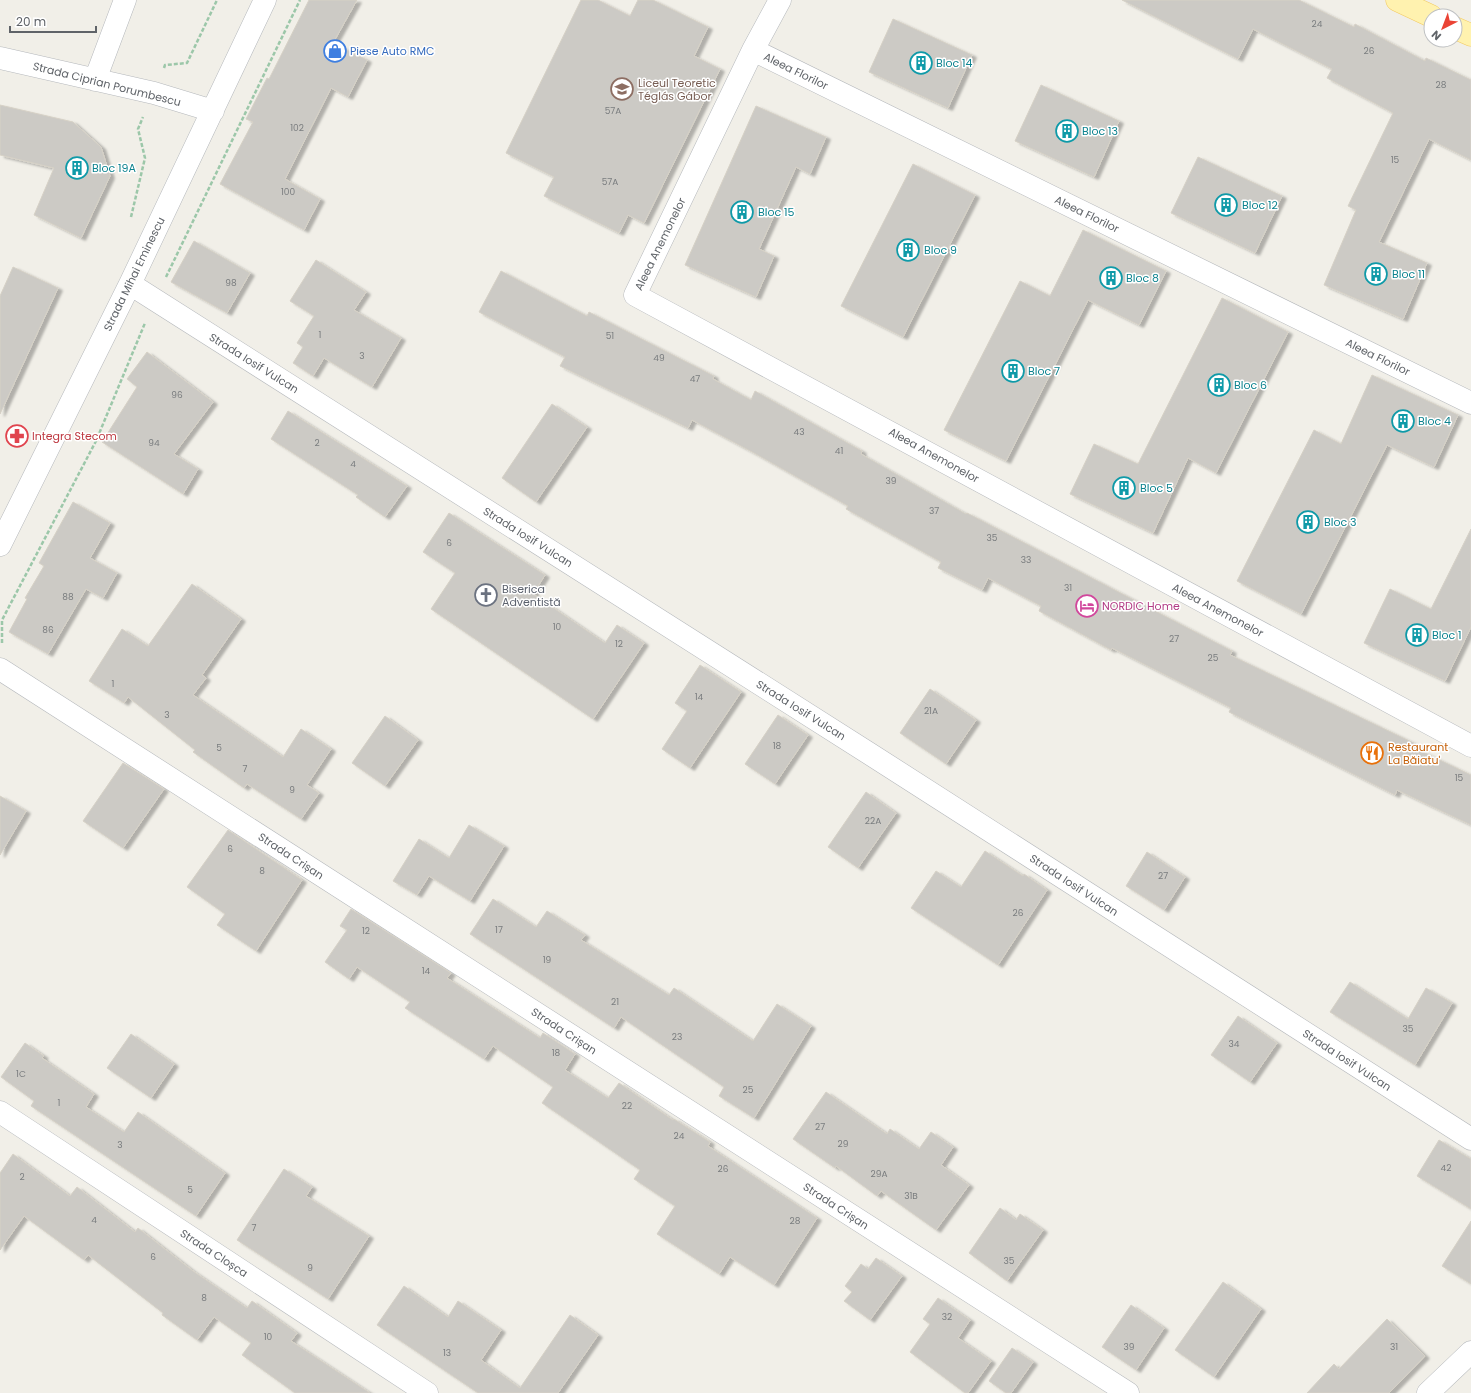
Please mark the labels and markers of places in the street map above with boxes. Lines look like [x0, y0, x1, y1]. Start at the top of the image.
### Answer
shop icon: Piese Auto RMC [322, 38, 348, 64]
place label: Piese Auto RMC [350, 43, 434, 59]
building icon: Bloc 14 [908, 50, 934, 76]
place label: Bloc 14 [936, 55, 973, 71]
place label: Liceul Teoretic Téglás Gábor [638, 75, 716, 104]
school or university icon: Liceul Teoretic Téglás Gábor [609, 76, 635, 102]
building icon: Bloc 13 [1054, 118, 1080, 144]
place label: Bloc 13 [1082, 123, 1118, 139]
building icon: Bloc 19A [64, 155, 90, 181]
place label: Bloc 19A [92, 160, 137, 176]
building icon: Bloc 12 [1213, 192, 1239, 218]
place label: Bloc 12 [1242, 197, 1278, 213]
building icon: Bloc 15 [729, 199, 755, 225]
place label: Bloc 15 [758, 204, 795, 220]
building icon: Bloc 9 [895, 237, 921, 263]
place label: Bloc 9 [924, 242, 957, 258]
building icon: Bloc 11 [1363, 261, 1389, 287]
building icon: Bloc 8 [1098, 265, 1124, 291]
place label: Bloc 11 [1392, 266, 1425, 282]
place label: Bloc 8 [1126, 270, 1159, 286]
building icon: Bloc 7 [1000, 358, 1026, 384]
place label: Bloc 7 [1028, 363, 1060, 379]
building icon: Bloc 6 [1206, 372, 1232, 398]
place label: Bloc 6 [1234, 377, 1267, 393]
building icon: Bloc 4 [1390, 408, 1416, 434]
place label: Bloc 4 [1418, 413, 1451, 429]
pharmacy icon: Integra Stecom [4, 423, 30, 449]
place label: Integra Stecom [32, 428, 117, 444]
building icon: Bloc 5 [1111, 475, 1137, 501]
place label: Bloc 5 [1140, 480, 1173, 496]
building icon: Bloc 3 [1295, 509, 1321, 535]
place label: Bloc 3 [1324, 514, 1357, 530]
place label: Biserica Adventistă [502, 581, 561, 610]
church icon: Biserica Adventistă [473, 582, 499, 608]
hotel icon: NORDIC Home [1074, 593, 1100, 619]
place label: NORDIC Home [1102, 598, 1180, 614]
building icon: Bloc 1 [1404, 622, 1430, 648]
place label: Bloc 1 [1432, 627, 1462, 643]
place label: Restaurant La Băiatu' [1388, 739, 1448, 768]
restaurant icon: Restaurant La Băiatu' [1359, 740, 1385, 766]

